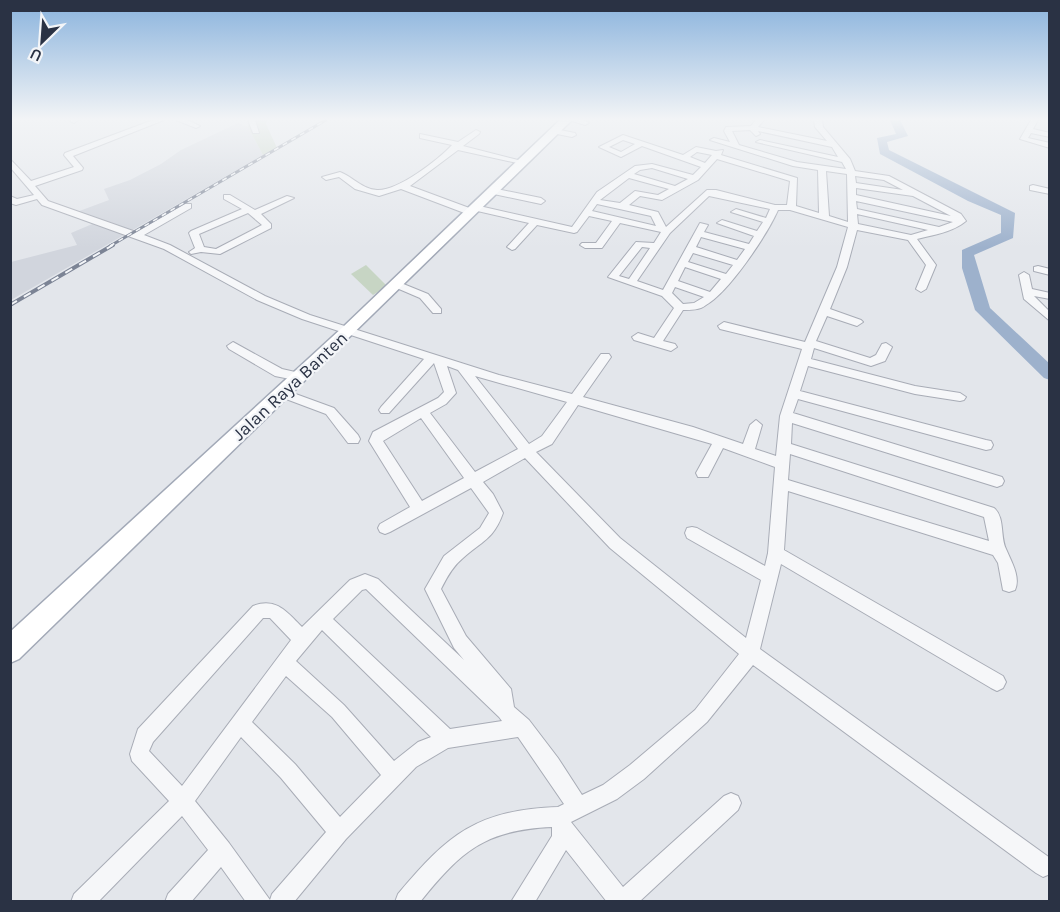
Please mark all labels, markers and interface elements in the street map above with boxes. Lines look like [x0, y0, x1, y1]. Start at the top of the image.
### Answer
north arrow [12, 12, 72, 72]
text: U [27, 44, 45, 66]
street label: Jalan Raya Banten [228, 327, 352, 445]

